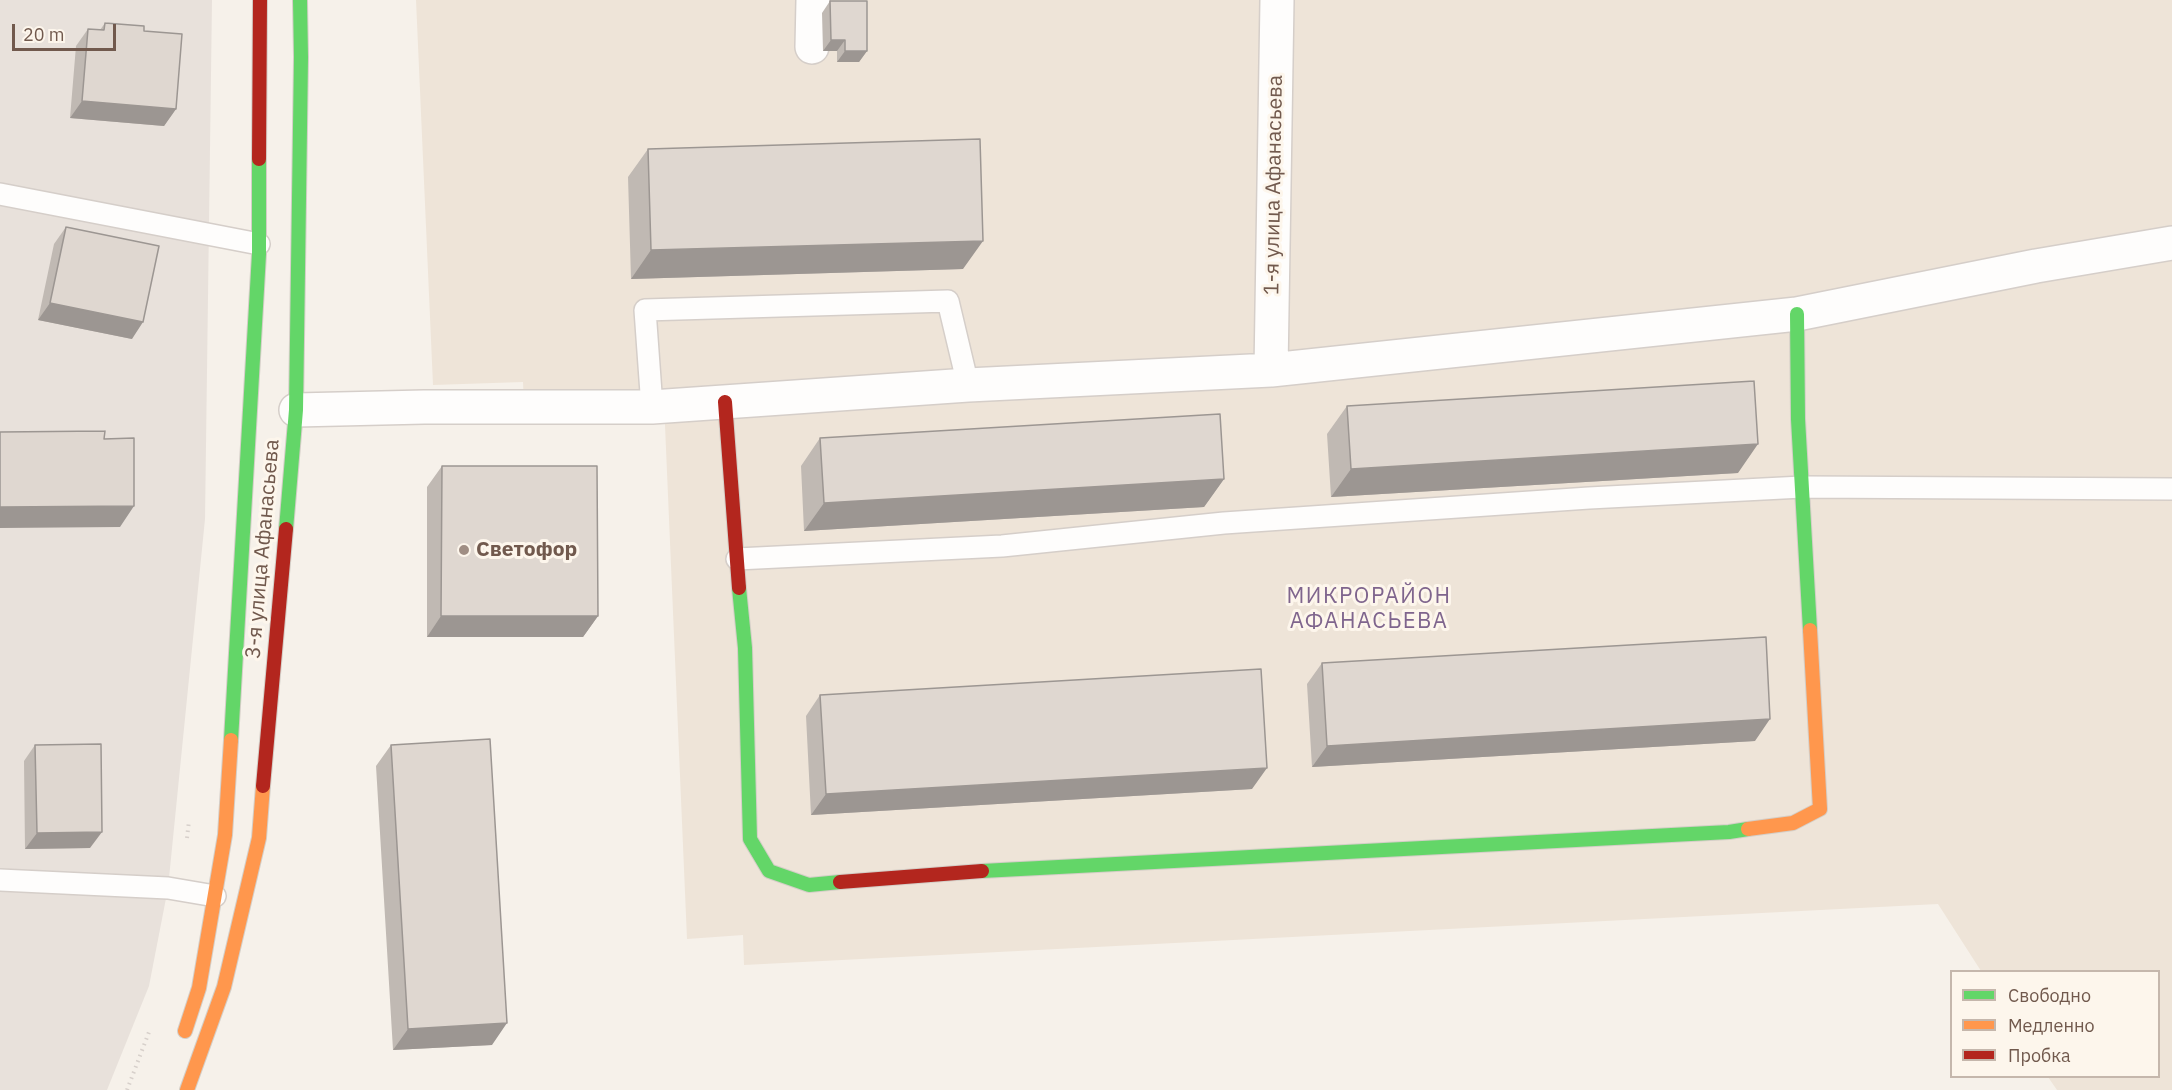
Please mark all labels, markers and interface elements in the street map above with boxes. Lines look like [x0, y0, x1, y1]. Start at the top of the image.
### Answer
scale bar [15, 12, 118, 50]
text: 20 m [23, 23, 65, 46]
street label: 1-я улица Афанасьева [1259, 75, 1289, 295]
street label: 3-я улица Афанасьева [241, 438, 285, 660]
place label: Светофор [476, 537, 577, 563]
marker: Светофор [457, 543, 471, 557]
district label: МИКРОРАЙОН АФАНАСЬЕВА [1286, 584, 1452, 636]
legend [1950, 970, 2160, 1078]
text: Свободно [2008, 984, 2091, 1007]
text: Медленно [2008, 1014, 2095, 1037]
text: Пробка [2008, 1044, 2071, 1067]

